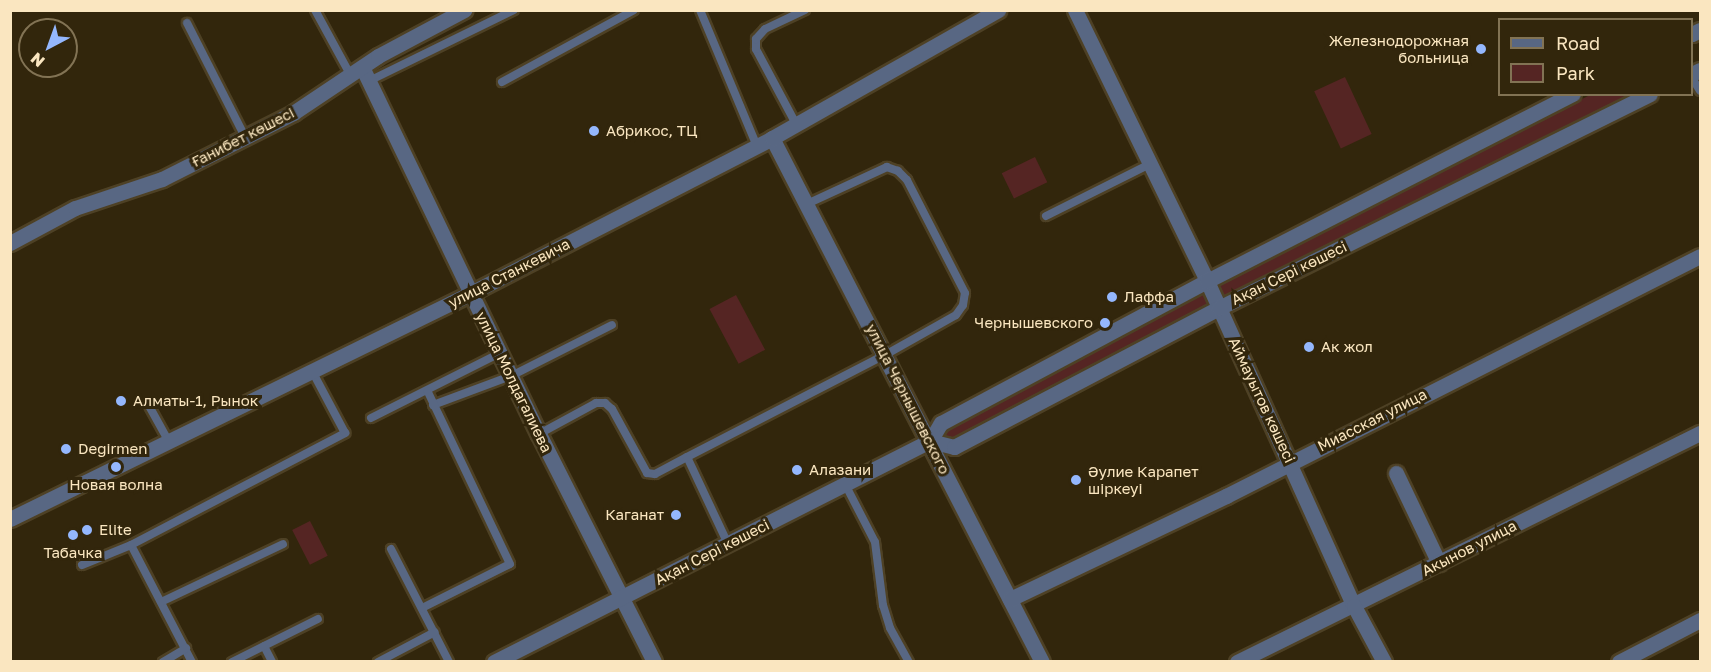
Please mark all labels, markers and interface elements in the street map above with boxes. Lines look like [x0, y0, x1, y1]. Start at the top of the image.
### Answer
north arrow [18, 18, 78, 78]
legend [1498, 18, 1693, 96]
place label: Железнодорожная больница [1329, 31, 1469, 66]
text: Road [1556, 32, 1600, 54]
marker: Железнодорожная больница [1474, 42, 1488, 56]
text: N [26, 49, 49, 72]
text: Park [1556, 62, 1595, 84]
street label: Ғанибет көшесі [189, 103, 297, 171]
place label: Абрикос, ТЦ [606, 122, 697, 140]
marker: Абрикос, ТЦ [587, 124, 601, 138]
street label: улица Станкевича [445, 235, 573, 311]
street label: Ақан Сері көшесі [1228, 237, 1350, 309]
place label: Лаффа [1124, 288, 1174, 306]
marker: Лаффа [1105, 290, 1119, 304]
street label: улица Молдагалиева [472, 309, 556, 455]
place label: Чернышевского [974, 314, 1093, 332]
marker: Чернышевского [1098, 316, 1112, 330]
street label: улица Чернышевского [862, 321, 954, 477]
street label: Аймауытов көшесі [1225, 334, 1299, 466]
place label: Ак жол [1321, 338, 1373, 356]
marker: Ак жол [1302, 340, 1316, 354]
street label: Миасская улица [1314, 385, 1430, 455]
place label: Алматы-1, Рынок [133, 392, 258, 410]
marker: Алматы-1, Рынок [114, 394, 128, 408]
place label: Degirmen [78, 440, 147, 458]
marker: Degirmen [59, 442, 73, 456]
marker: Новая волна [109, 460, 123, 474]
place label: Алазани [809, 461, 871, 479]
place label: Әулие Карапет шіркеуі [1088, 462, 1198, 497]
marker: Алазани [790, 463, 804, 477]
marker: Әулие Карапет шіркеуі [1069, 473, 1083, 487]
place label: Новая волна [69, 476, 163, 494]
place label: Каганат [605, 506, 664, 524]
marker: Каганат [669, 508, 683, 522]
street label: Ақан Сері көшесі [652, 515, 772, 589]
street label: Акынов улица [1419, 516, 1519, 580]
place label: Elite [99, 521, 132, 539]
marker: Elite [80, 523, 94, 537]
marker: Табачка [66, 528, 80, 542]
place label: Табачка [43, 544, 103, 562]

